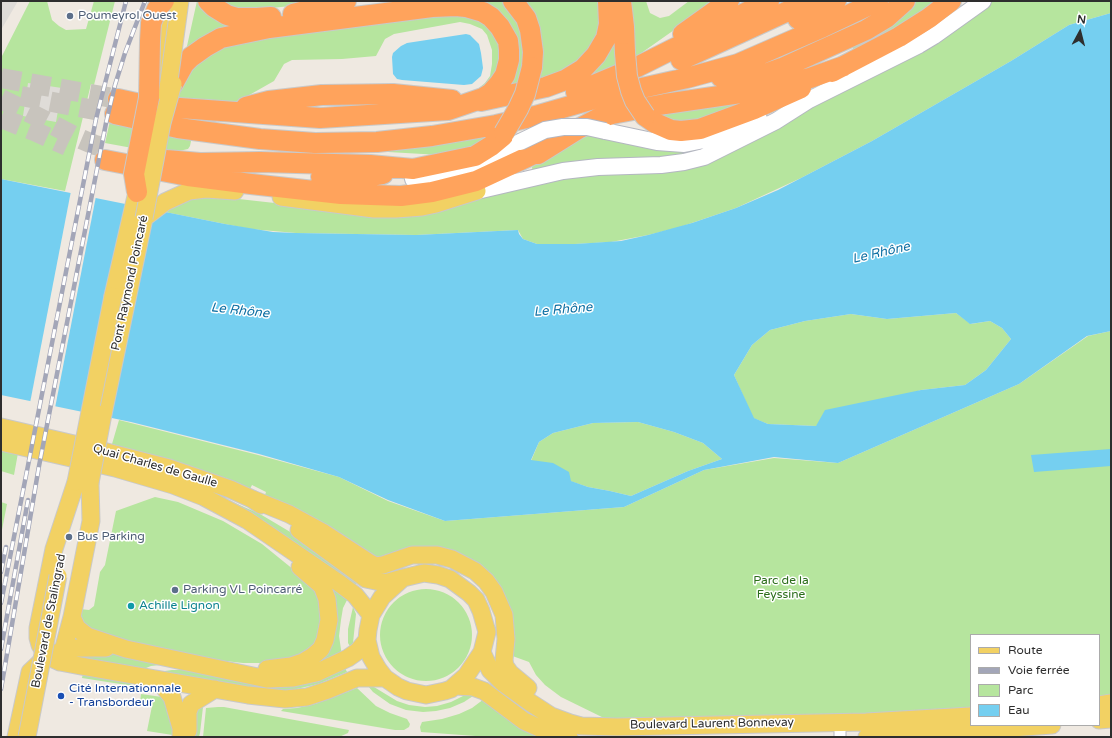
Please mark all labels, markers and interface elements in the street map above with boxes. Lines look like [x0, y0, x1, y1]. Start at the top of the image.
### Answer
place label: Poumeyrol Ouest [78, 9, 177, 23]
marker: Poumeyrol Ouest [65, 11, 75, 21]
north arrow [1060, 12, 1100, 52]
text: N [1076, 13, 1087, 27]
street label: Pont Raymond Poincaré [109, 214, 151, 352]
water label: Le Rhône [851, 239, 911, 267]
water label: Le Rhône [210, 300, 270, 322]
water label: Le Rhône [533, 300, 593, 320]
street label: Quai Charles de Gaulle [91, 441, 219, 491]
place label: Bus Parking [77, 530, 145, 544]
marker: Bus Parking [64, 532, 74, 542]
street label: Boulevard de Stalingrad [29, 553, 69, 689]
park label: Parc de la Feyssine [753, 574, 809, 602]
place label: Parking VL Poincarré [183, 583, 302, 597]
marker: Parking VL Poincarré [170, 585, 180, 595]
place label: Achille Lignon [139, 599, 220, 613]
marker: Achille Lignon [126, 601, 136, 611]
legend [970, 634, 1100, 726]
text: Route [1008, 643, 1042, 657]
text: Voie ferrée [1008, 663, 1070, 677]
place label: Cité Internationnale - Transbordeur [69, 682, 181, 710]
text: Parc [1008, 683, 1033, 697]
marker: Cité Internationnale - Transbordeur [56, 691, 66, 701]
text: Eau [1008, 703, 1030, 717]
street label: Boulevard Laurent Bonnevay [630, 715, 794, 733]

